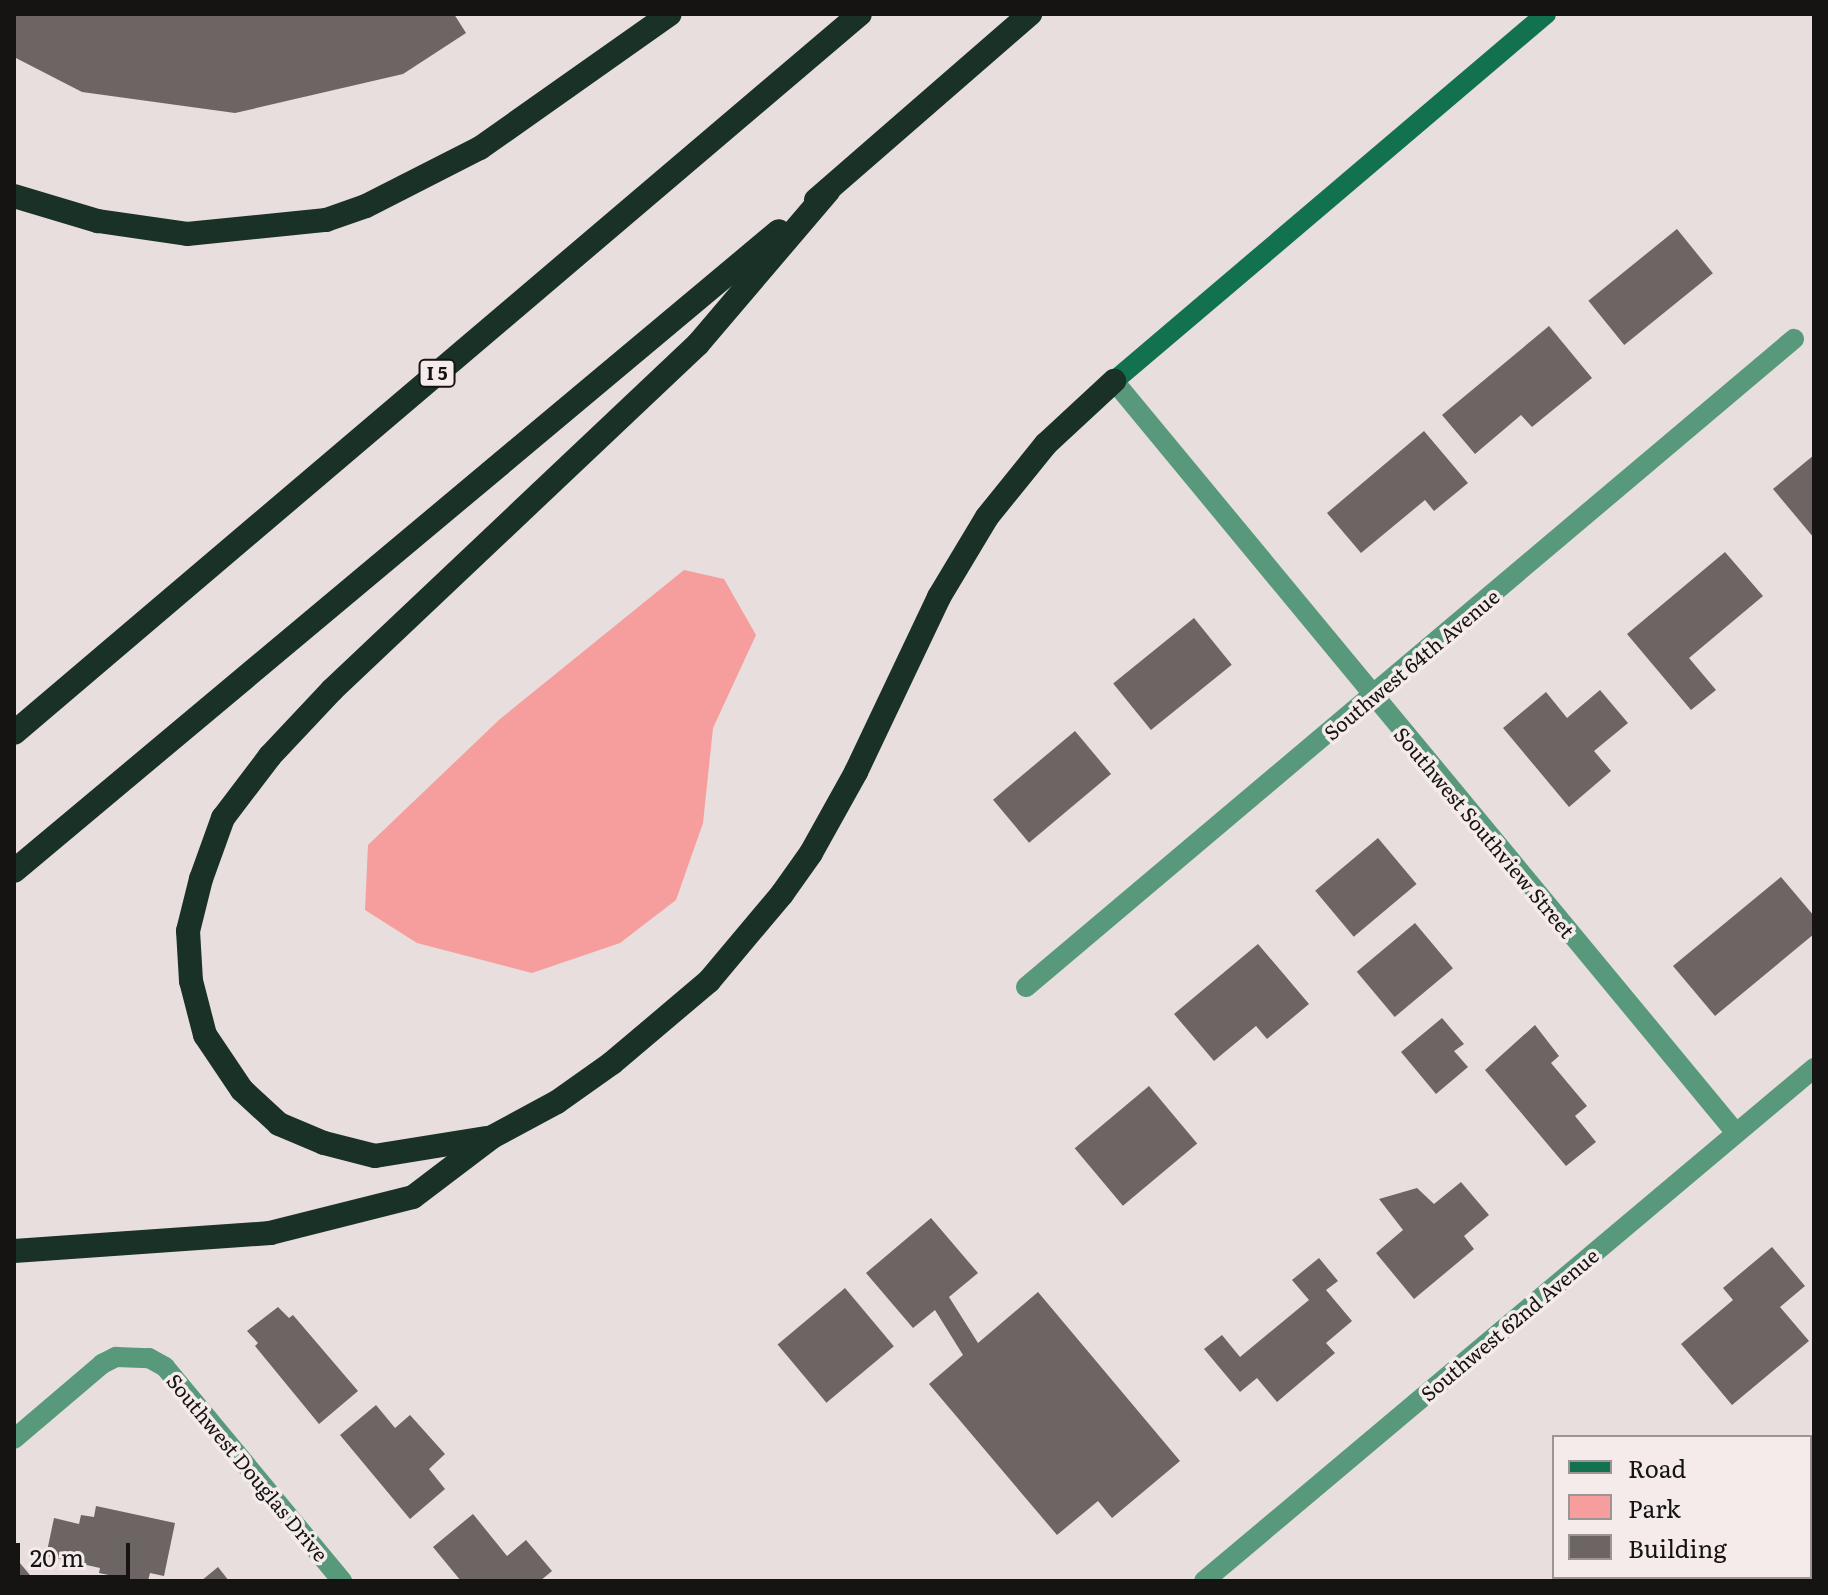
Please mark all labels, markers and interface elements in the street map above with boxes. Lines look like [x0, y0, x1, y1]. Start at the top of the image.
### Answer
road number: I 5 [417, 359, 457, 387]
street label: Southwest 64th Avenue [1318, 584, 1504, 744]
street label: Southwest Southview Street [1390, 722, 1580, 942]
street label: Southwest 62nd Avenue [1415, 1243, 1603, 1405]
street label: Southwest Douglas Drive [162, 1368, 334, 1566]
legend [1552, 1435, 1812, 1579]
text: Road [1628, 1450, 1686, 1485]
text: Park [1628, 1490, 1681, 1525]
scale bar [20, 1527, 134, 1577]
text: Building [1628, 1530, 1727, 1565]
text: 20 m [30, 1539, 84, 1574]

